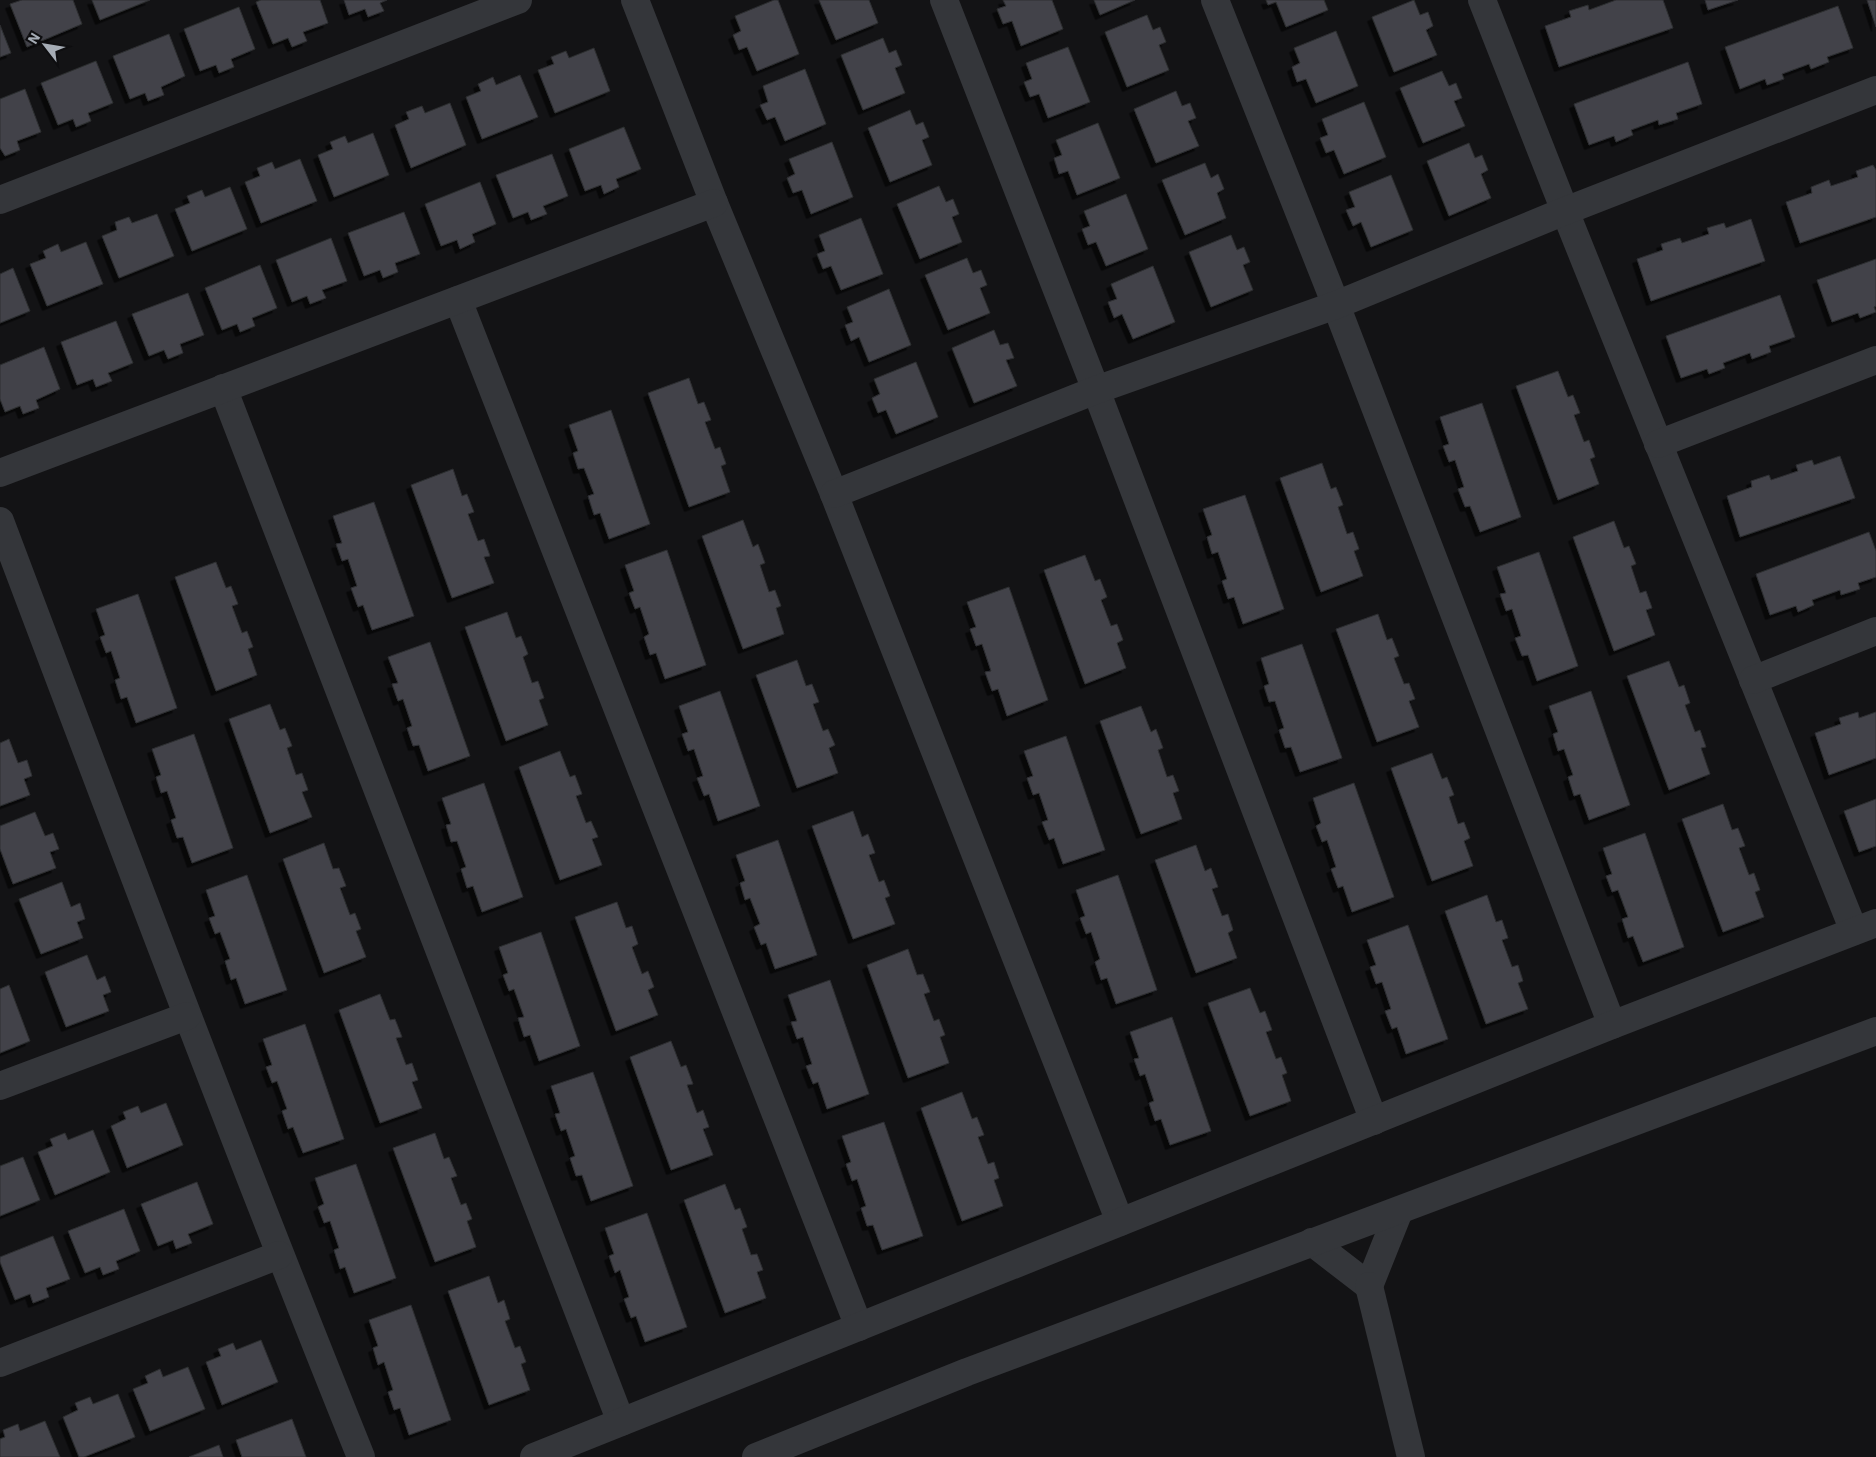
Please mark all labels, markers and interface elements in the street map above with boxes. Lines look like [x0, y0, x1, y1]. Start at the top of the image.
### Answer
north arrow [20, 20, 70, 70]
text: N [24, 29, 44, 47]

